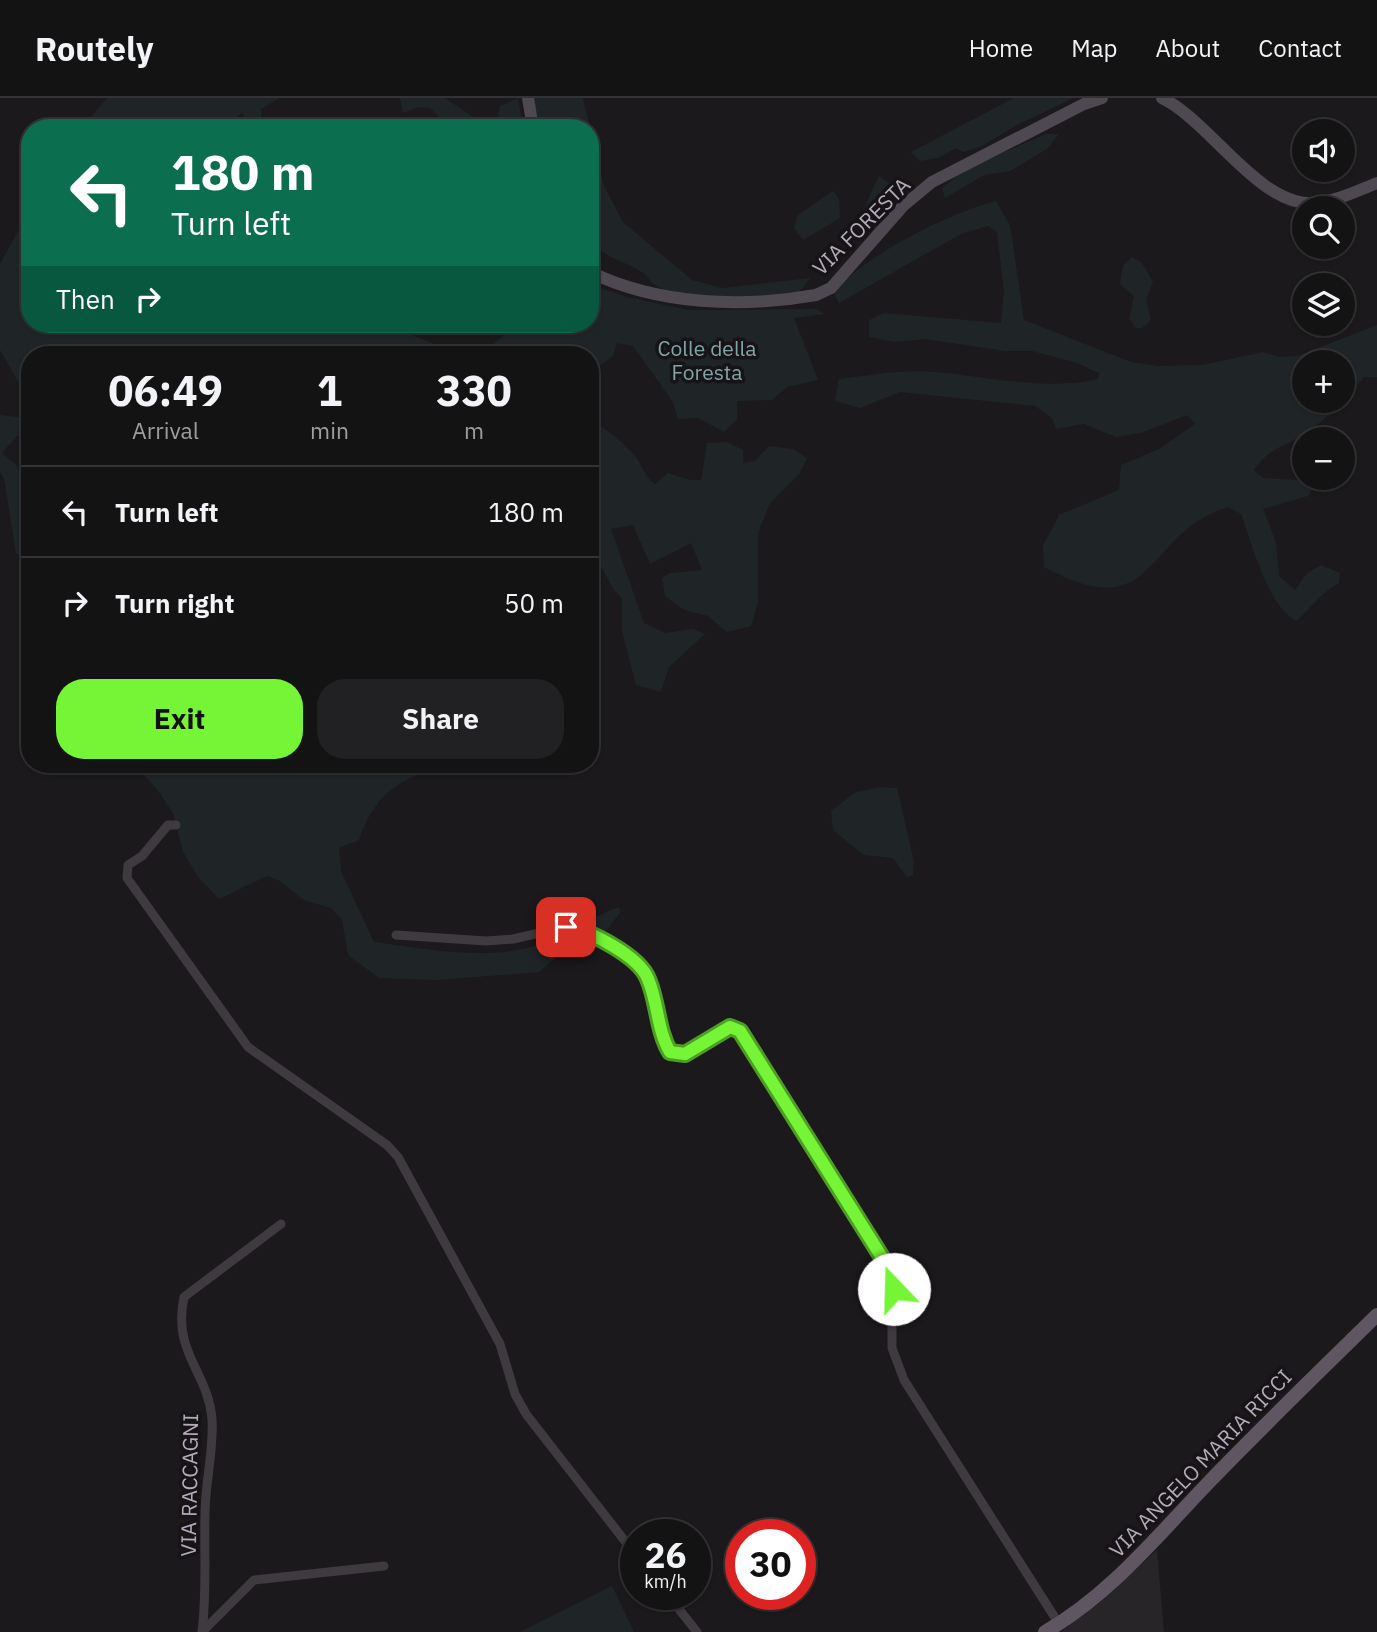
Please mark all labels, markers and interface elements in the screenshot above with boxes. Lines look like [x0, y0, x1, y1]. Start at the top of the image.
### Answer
text: Routely [35, 27, 154, 70]
text: Home [969, 32, 1033, 64]
text: Map [1071, 32, 1117, 64]
text: About [1155, 32, 1220, 64]
text: Contact [1258, 32, 1342, 64]
map controls [1292, 119, 1355, 490]
button: sound [1292, 119, 1355, 182]
text: 180 m [171, 140, 315, 203]
icon: left [56, 147, 147, 238]
street label: VIA FORESTA [806, 171, 916, 281]
button: search [1292, 196, 1355, 259]
text: Turn left [171, 202, 291, 244]
button: layers [1292, 273, 1355, 336]
icon: right [129, 280, 167, 318]
text: Then [56, 282, 115, 316]
park label: Colle della Foresta [658, 334, 756, 386]
button: + [1292, 350, 1355, 413]
text: 06:49 [108, 363, 223, 418]
text: 1 [317, 363, 342, 418]
text: 330 [436, 363, 512, 418]
text: Arrival [132, 415, 199, 445]
text: min [310, 415, 349, 445]
text: m [464, 415, 484, 445]
button: − [1292, 427, 1355, 490]
icon: left [56, 493, 94, 531]
text: Turn left [115, 495, 218, 529]
text: 180 m [488, 495, 564, 529]
icon: right [56, 584, 94, 622]
text: Turn right [115, 586, 234, 620]
text: 50 m [504, 586, 564, 620]
button: Exit [56, 679, 303, 759]
button: Share [317, 679, 564, 759]
pin [536, 897, 596, 957]
icon: arrive [547, 908, 585, 946]
position arrow [857, 1252, 931, 1326]
street label: VIA ANGELO MARIA RICCI [1103, 1363, 1297, 1563]
street label: VIA RACCAGNI [174, 1413, 204, 1557]
speed limit sign: 30 [725, 1519, 816, 1610]
text: 26 [644, 1532, 687, 1578]
text: km/h [644, 1570, 687, 1593]

